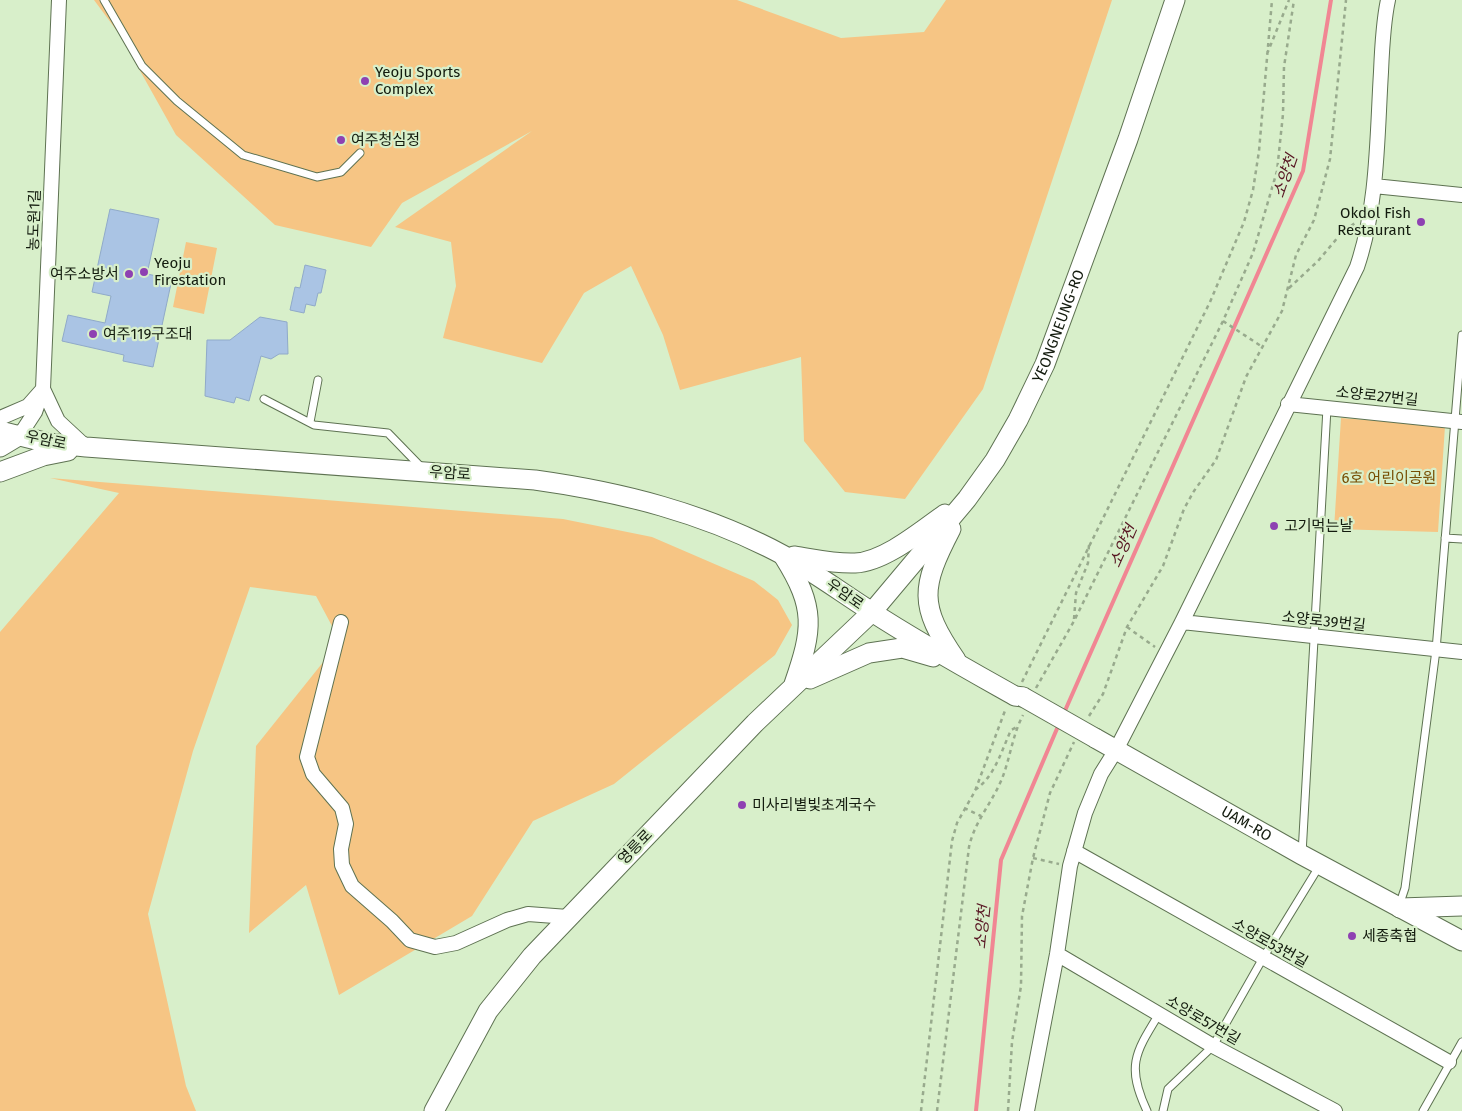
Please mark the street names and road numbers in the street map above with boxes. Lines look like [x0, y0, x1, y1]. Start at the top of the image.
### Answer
street label: 농도원1길 [24, 189, 44, 251]
street label: YEONGNEUNG-RO [1028, 267, 1088, 386]
street label: 소양로27번길 [1335, 383, 1419, 409]
street label: 우암로 [24, 427, 68, 453]
street label: 우암로 [429, 463, 471, 483]
street label: 우암로 [823, 575, 867, 613]
street label: 소양로39번길 [1281, 608, 1367, 634]
street label: UAM-RO [1218, 802, 1275, 845]
street label: 영릉로 [614, 826, 656, 868]
street label: 소양로53번길 [1229, 915, 1311, 971]
street label: 소양로57번길 [1163, 991, 1243, 1049]

